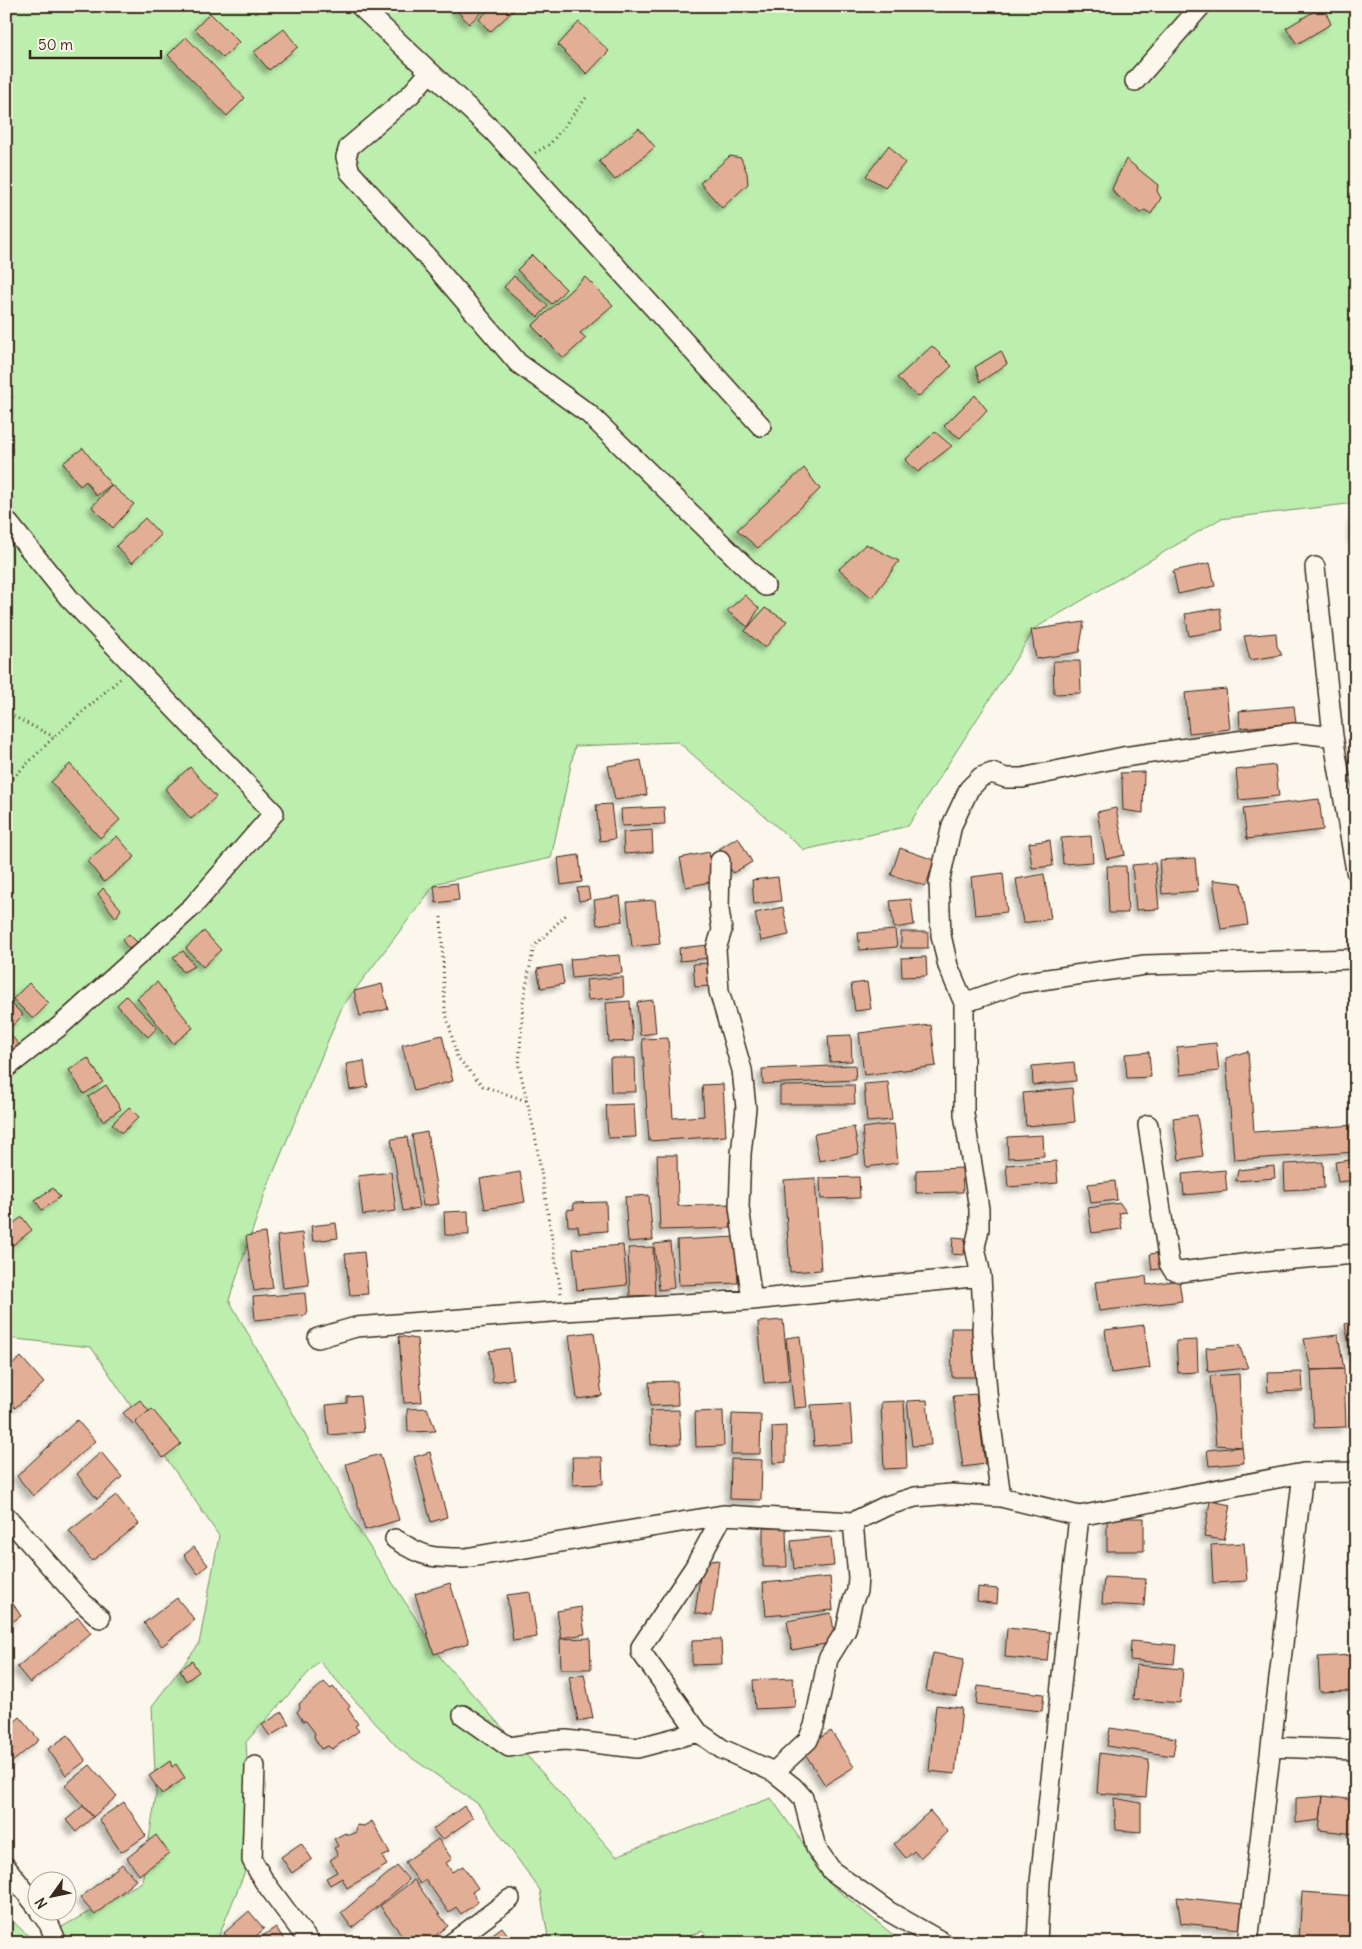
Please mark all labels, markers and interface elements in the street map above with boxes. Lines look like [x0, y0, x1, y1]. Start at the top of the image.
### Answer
scale bar [30, 28, 161, 60]
text: 50 m [38, 35, 73, 54]
north arrow [28, 1872, 78, 1922]
text: N [31, 1894, 51, 1912]

